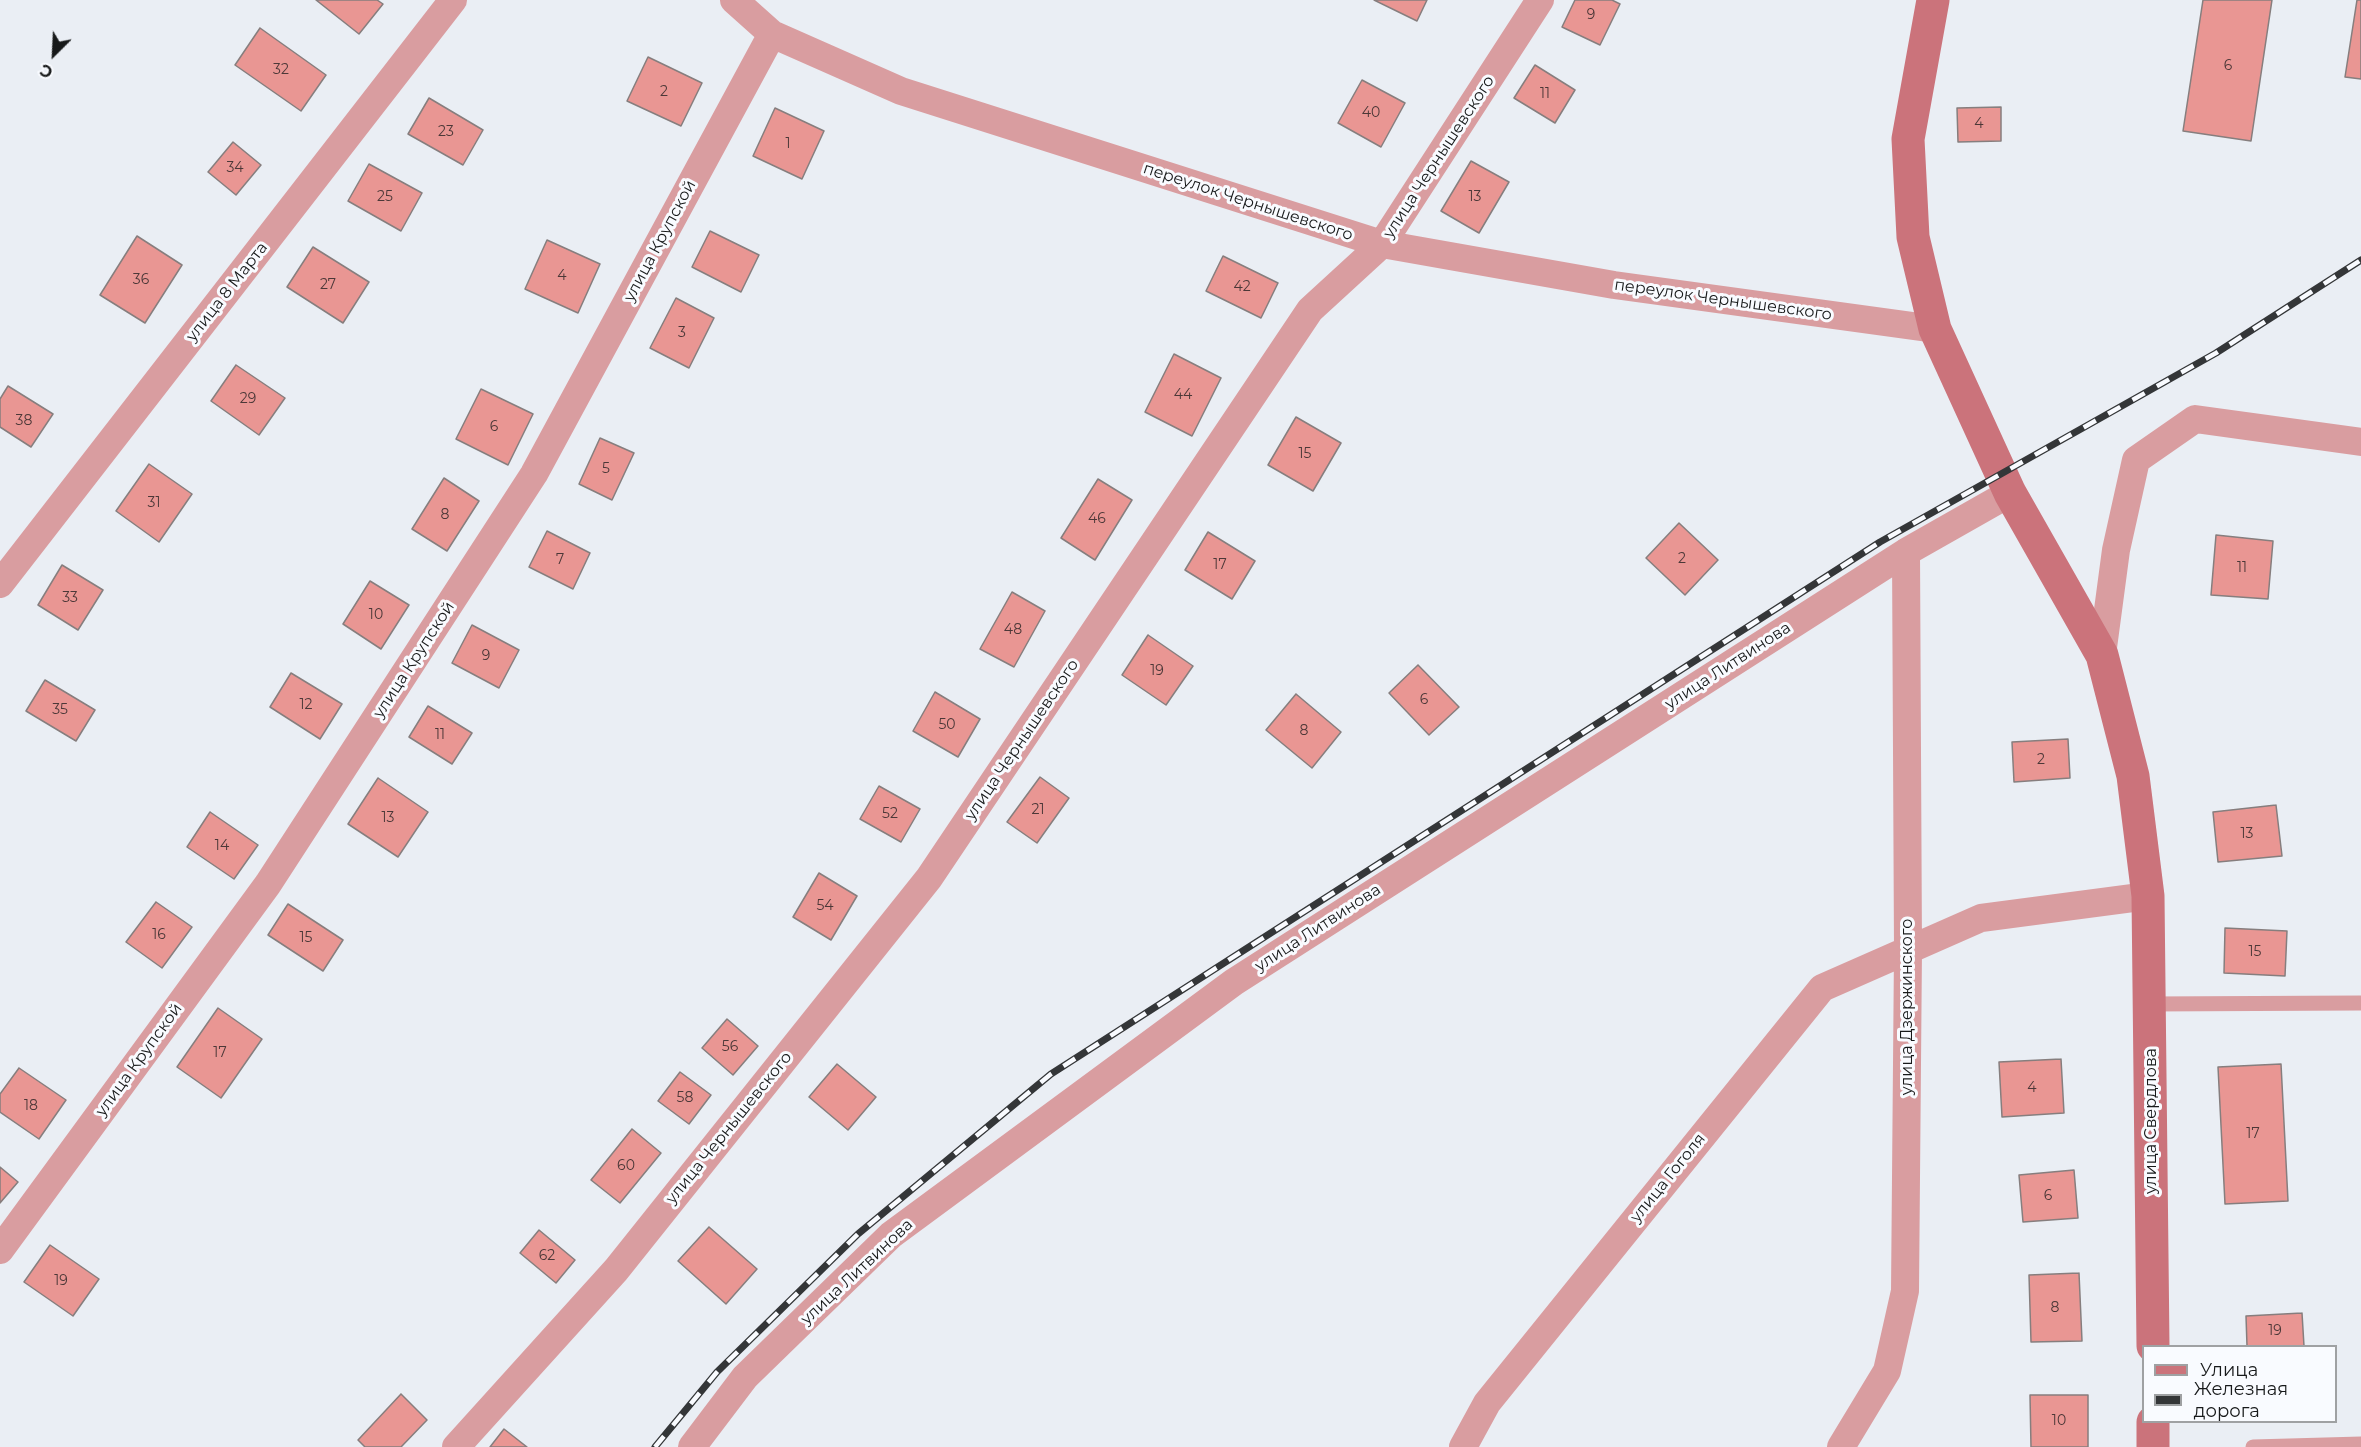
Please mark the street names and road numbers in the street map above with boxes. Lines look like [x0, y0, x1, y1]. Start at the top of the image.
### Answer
street label: улица Чернышевского [1379, 72, 1499, 242]
street label: переулок Чернышевского [1141, 159, 1355, 245]
street label: улица Крупской [620, 177, 700, 305]
street label: улица 8 Марта [182, 238, 272, 346]
street label: переулок Чернышевского [1613, 275, 1833, 325]
street label: улица Крупской [369, 598, 459, 722]
street label: улица Литвинова [1662, 618, 1794, 714]
street label: улица Чернышевского [961, 656, 1083, 824]
street label: улица Литвинова [1252, 880, 1384, 976]
street label: улица Дзержинского [1897, 919, 1917, 1095]
street label: улица Крупской [92, 1000, 186, 1120]
street label: улица Чернышевского [662, 1048, 796, 1208]
street label: улица Свердлова [2141, 1048, 2161, 1194]
street label: улица Гоголя [1626, 1130, 1710, 1226]
street label: улица Литвинова [797, 1215, 917, 1329]

